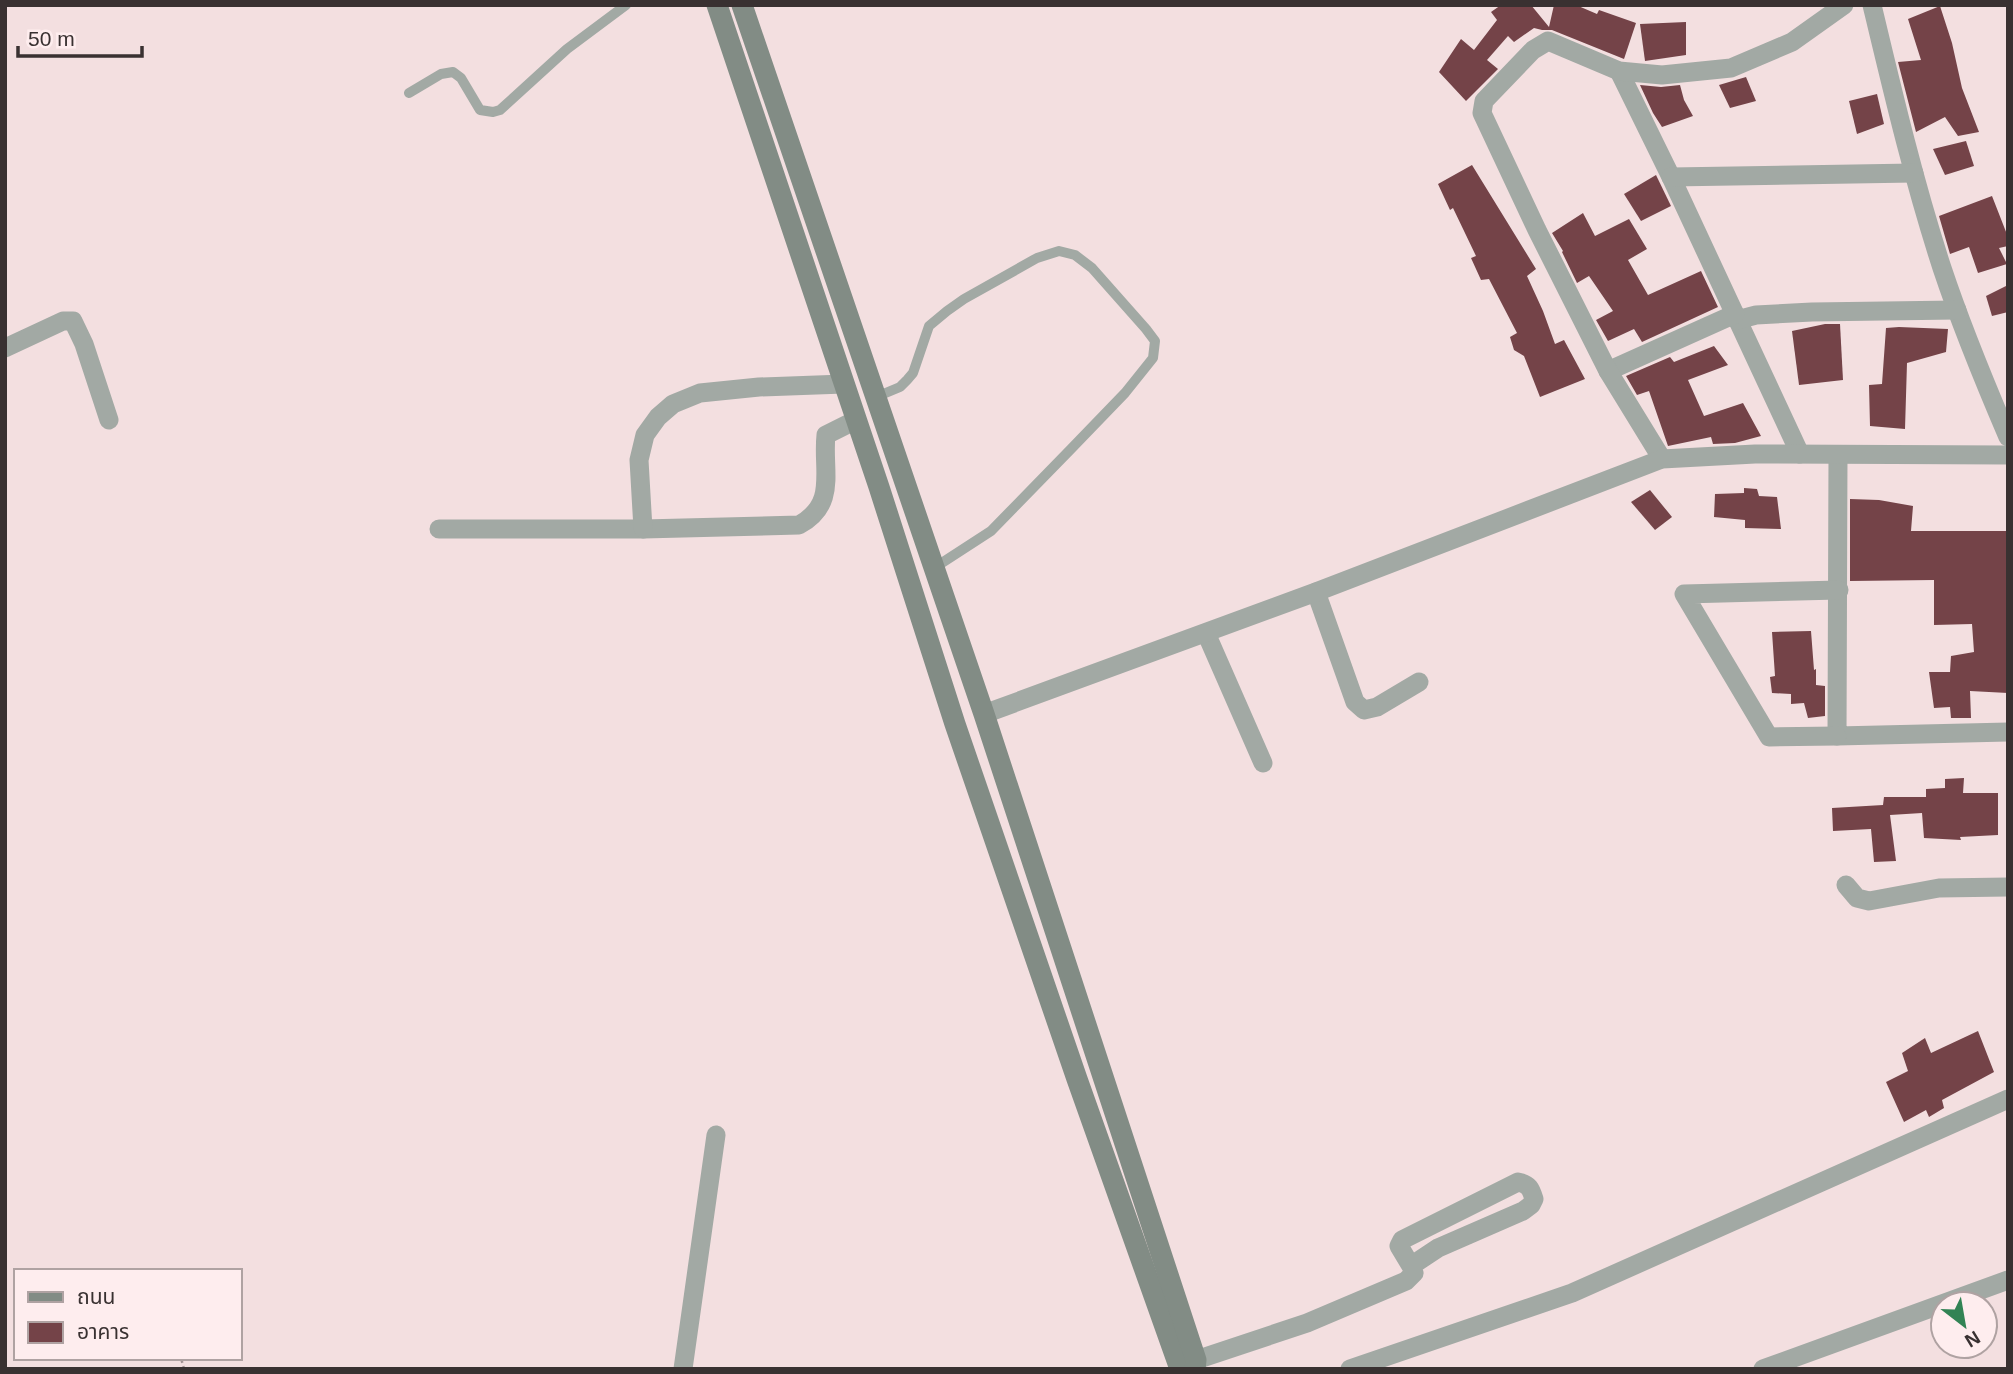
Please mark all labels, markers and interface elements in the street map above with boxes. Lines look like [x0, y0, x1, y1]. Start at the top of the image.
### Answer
scale bar [18, 14, 142, 58]
text: 50 m [28, 27, 75, 50]
legend [14, 1269, 242, 1360]
text: ถนน [77, 1285, 115, 1308]
north arrow [1929, 1290, 1999, 1360]
text: อาคาร [77, 1320, 129, 1343]
text: N [1961, 1327, 1984, 1352]

